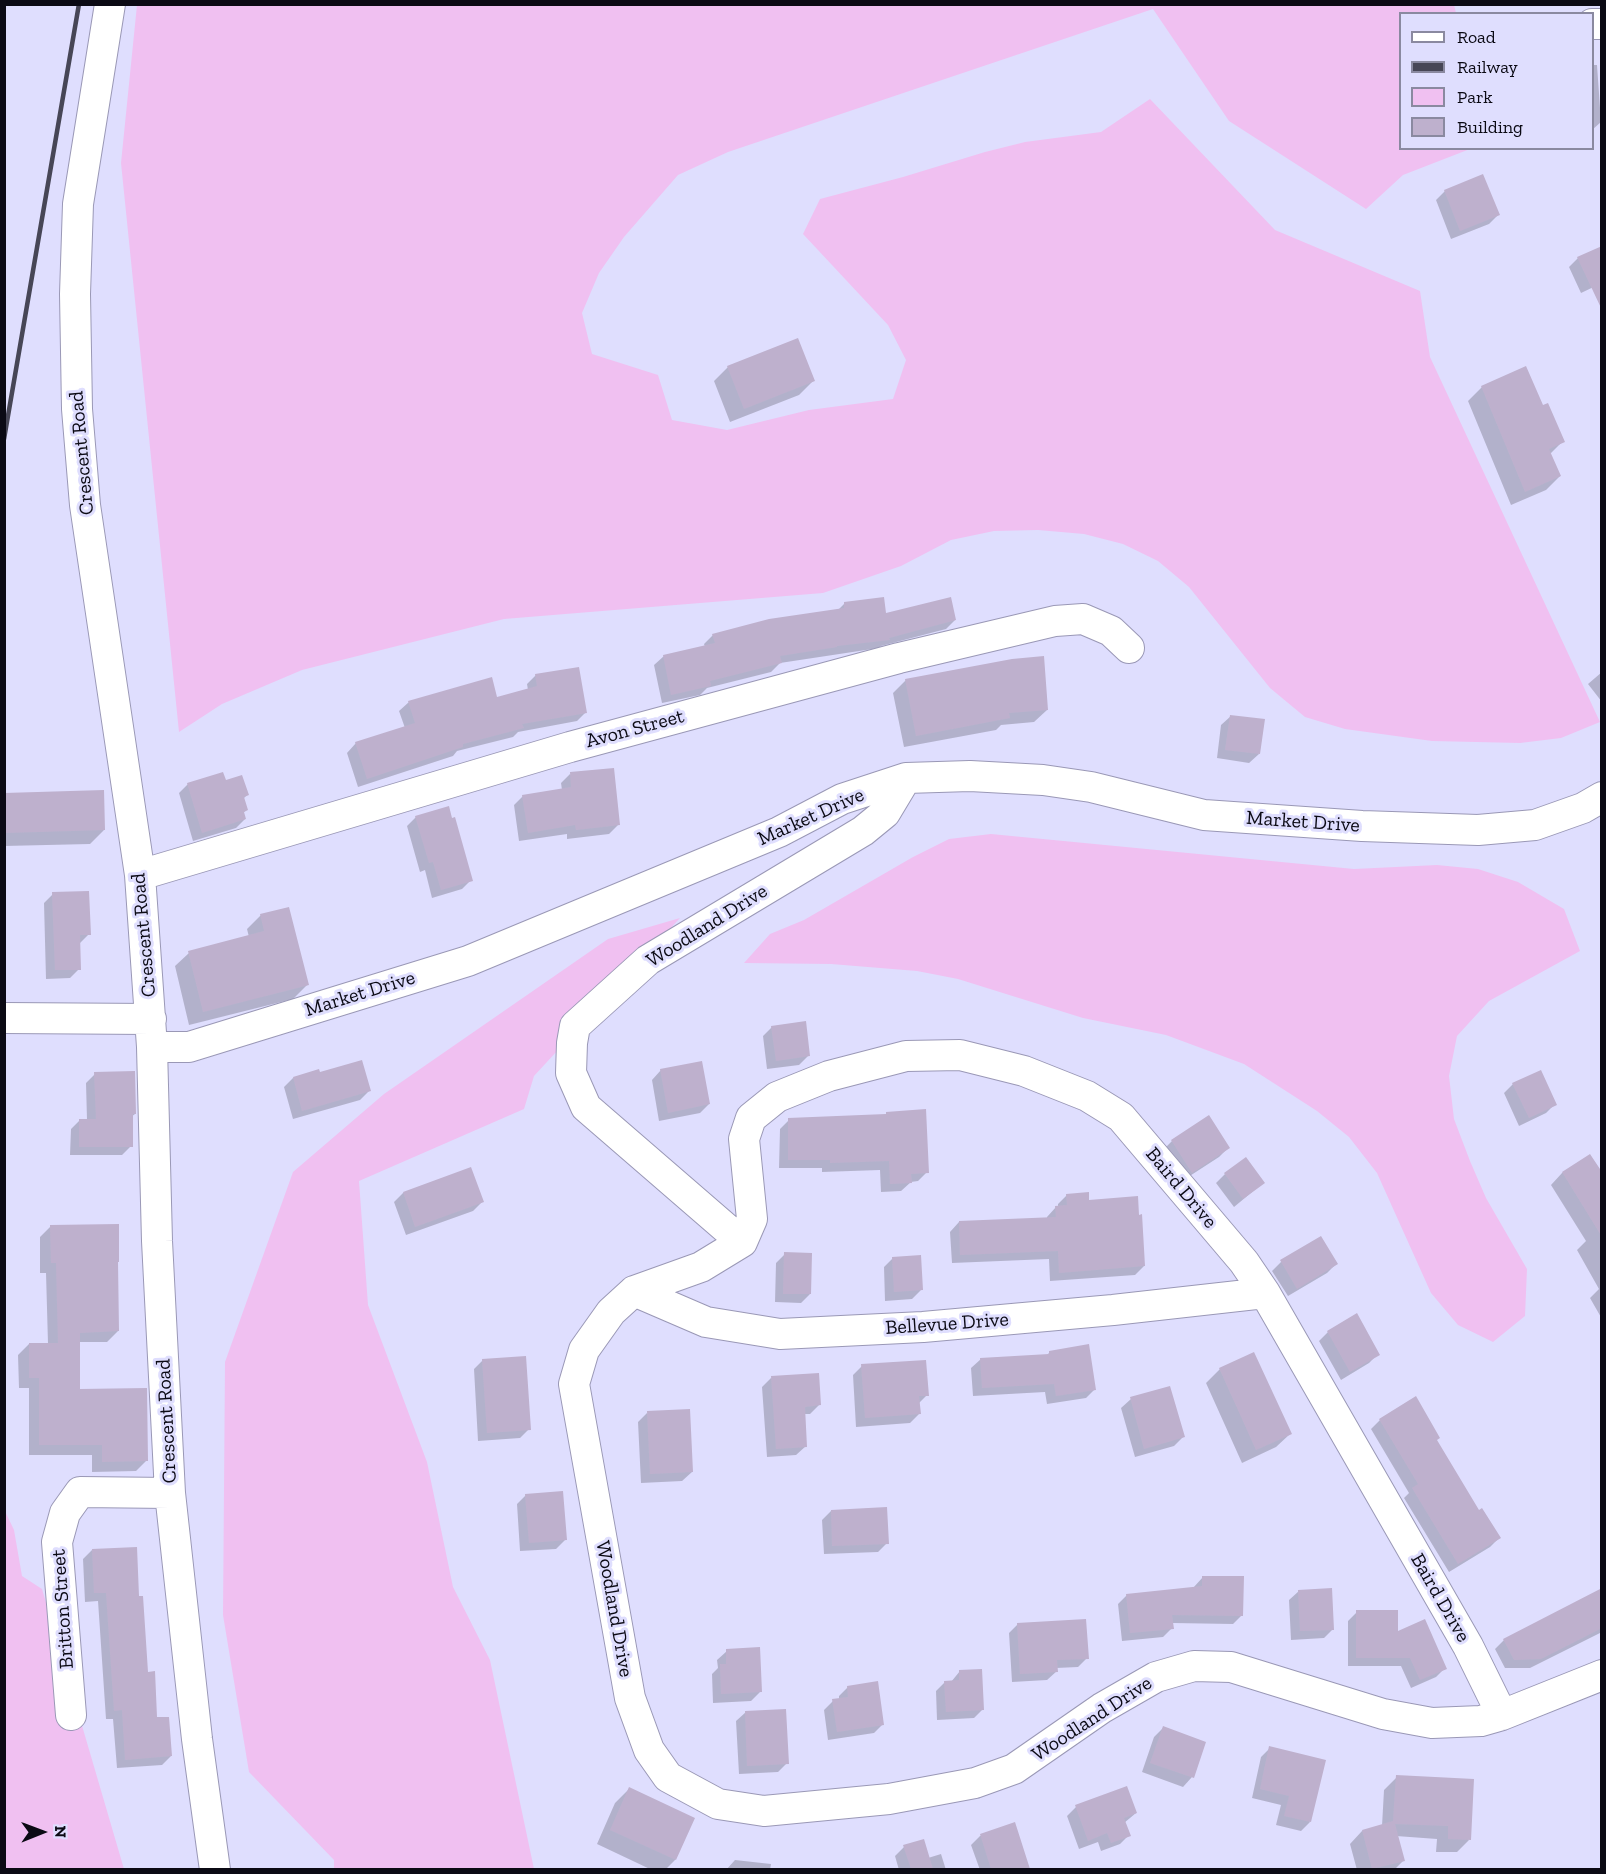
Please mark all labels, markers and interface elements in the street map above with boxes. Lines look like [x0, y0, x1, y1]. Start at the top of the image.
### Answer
legend [1399, 12, 1594, 150]
text: Road [1457, 26, 1496, 48]
text: Railway [1457, 56, 1518, 78]
text: Park [1457, 86, 1493, 108]
text: Building [1457, 116, 1523, 138]
street label: Crescent Road [65, 390, 99, 516]
street label: Avon Street [583, 704, 687, 754]
street label: Market Drive [754, 783, 868, 851]
street label: Market Drive [1245, 806, 1361, 838]
street label: Crescent Road [127, 872, 161, 998]
street label: Woodland Drive [642, 879, 772, 973]
street label: Market Drive [302, 966, 418, 1022]
street label: Baird Drive [1140, 1143, 1222, 1233]
street label: Bellevue Drive [885, 1308, 1009, 1340]
street label: Crescent Road [152, 1358, 182, 1484]
street label: Woodland Drive [590, 1539, 638, 1679]
street label: Britton Street [47, 1548, 79, 1670]
street label: Baird Drive [1405, 1549, 1475, 1647]
street label: Woodland Drive [1027, 1671, 1157, 1767]
north arrow [12, 1802, 72, 1862]
text: N [51, 1825, 70, 1838]

